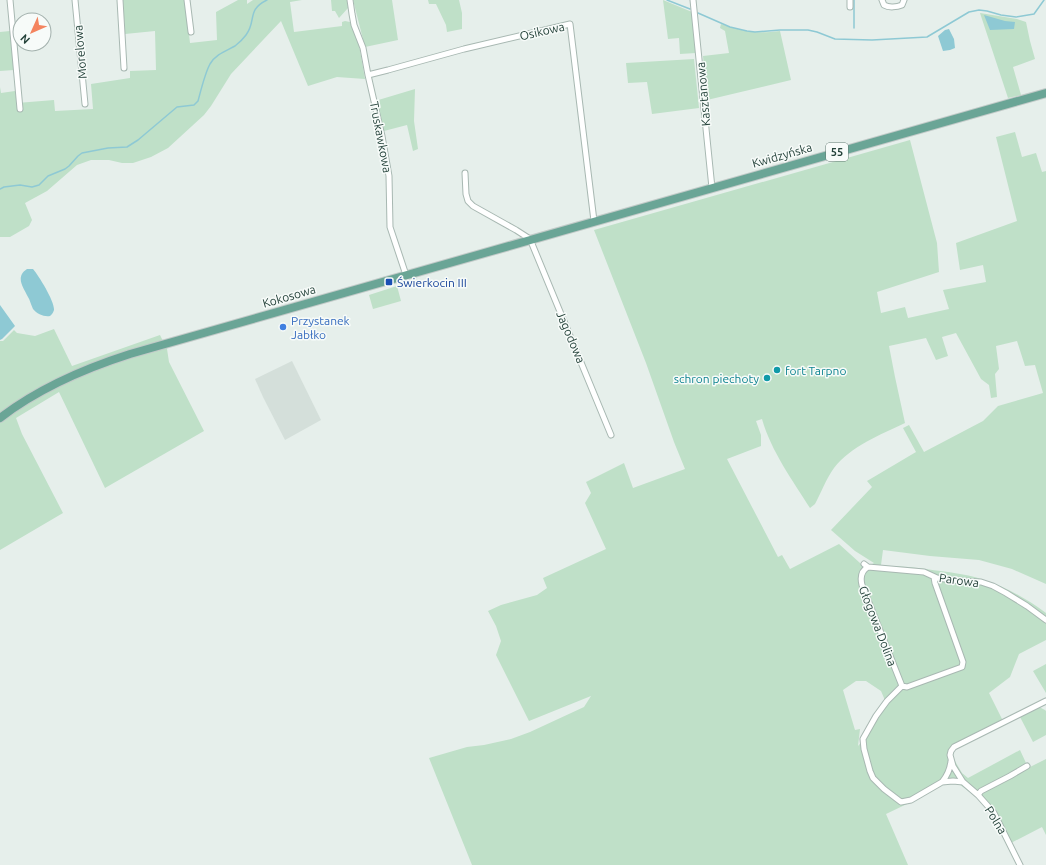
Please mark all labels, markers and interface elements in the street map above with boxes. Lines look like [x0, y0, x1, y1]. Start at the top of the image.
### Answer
north arrow [12, 12, 52, 52]
street label: Osikowa [518, 20, 566, 42]
street label: Morelowa [71, 24, 89, 80]
text: N [18, 32, 32, 46]
street label: Kasztanowa [694, 61, 712, 127]
street label: Truskawkowa [368, 100, 394, 174]
street label: Kwidzyńska [751, 140, 813, 170]
road number: 55 [826, 143, 848, 161]
place label: Świerkocin III [397, 276, 467, 289]
marker: Świerkocin III [384, 277, 394, 287]
street label: Kokosowa [261, 282, 317, 310]
street label: Jagodowa [554, 309, 588, 365]
place label: Przystanek Jabłko [291, 314, 350, 341]
marker: Przystanek Jabłko [278, 322, 288, 332]
place label: fort Tarpno [785, 364, 846, 377]
marker: fort Tarpno [772, 365, 782, 375]
place label: schron piechoty [674, 372, 759, 385]
marker: schron piechoty [762, 373, 772, 383]
street label: Parowa [938, 571, 980, 589]
street label: Głogowa Dolina [857, 584, 899, 668]
street label: Polna [982, 804, 1010, 836]

